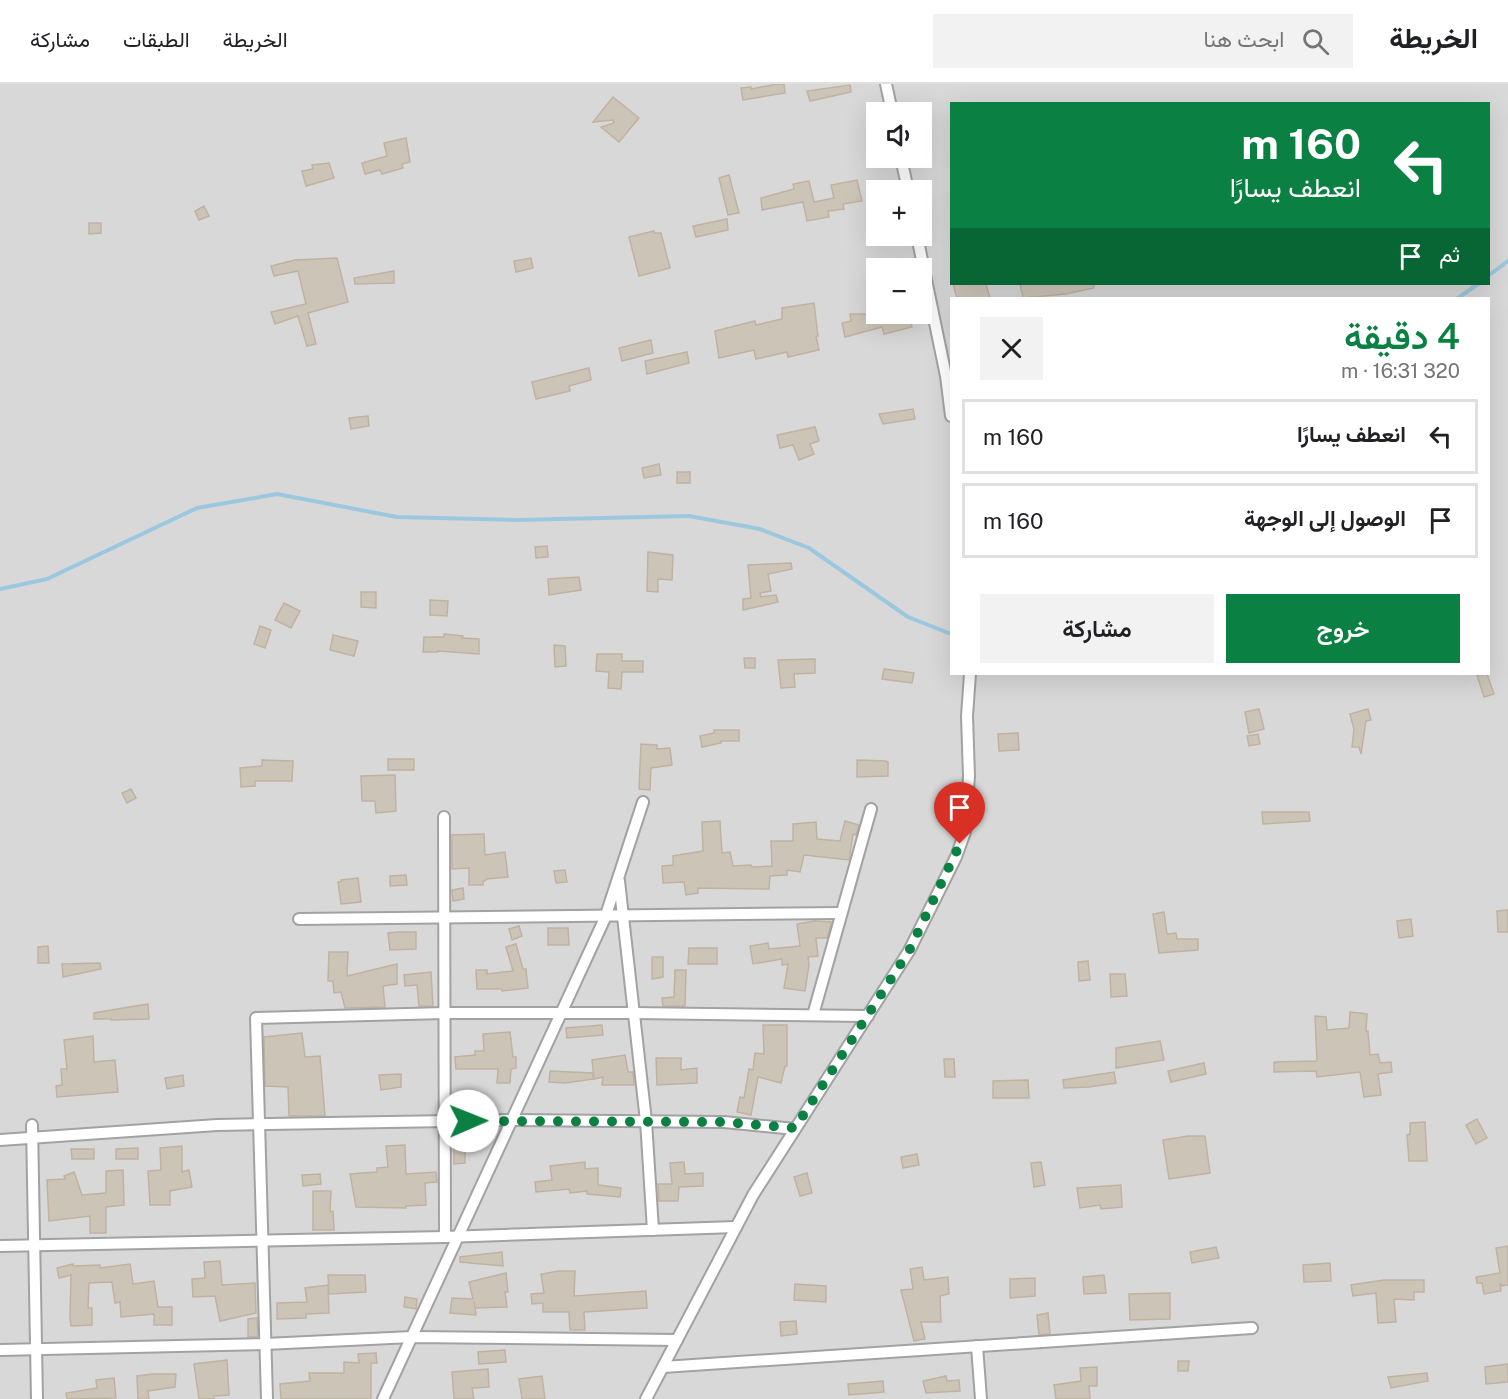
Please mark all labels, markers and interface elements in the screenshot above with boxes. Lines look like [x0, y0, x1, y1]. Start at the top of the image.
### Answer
search box [933, 14, 1353, 68]
text: الخريطة [1389, 21, 1478, 54]
icon: search [1299, 25, 1332, 58]
text: ابحث هنا [1204, 26, 1284, 52]
text: مشاركة [30, 27, 90, 52]
text: الطبقات [123, 27, 190, 52]
text: الخريطة [223, 27, 288, 52]
map controls [866, 102, 932, 324]
button: sound [866, 102, 932, 168]
text: 160 m [1241, 119, 1361, 168]
icon: left [1382, 126, 1460, 204]
text: انعطف يسارًا [1230, 171, 1361, 203]
button: + [866, 180, 932, 246]
icon: arrive [1394, 240, 1427, 273]
text: ثم [1439, 241, 1460, 267]
button: − [866, 258, 932, 324]
text: 4 دقيقة [1344, 315, 1460, 357]
button: close [980, 317, 1043, 380]
text: 320 m · 16:31 [1341, 359, 1460, 383]
icon: left [1424, 420, 1457, 453]
text: انعطف يسارًا [1297, 421, 1406, 447]
text: 160 m [983, 424, 1043, 450]
icon: arrive [1424, 504, 1457, 537]
text: الوصول إلى الوجهة [1244, 505, 1406, 531]
text: 160 m [983, 508, 1043, 534]
button: مشاركة [980, 594, 1214, 663]
button: خروج [1226, 594, 1460, 663]
pin [934, 782, 985, 844]
icon: arrive [943, 791, 976, 824]
position arrow [436, 1089, 500, 1153]

